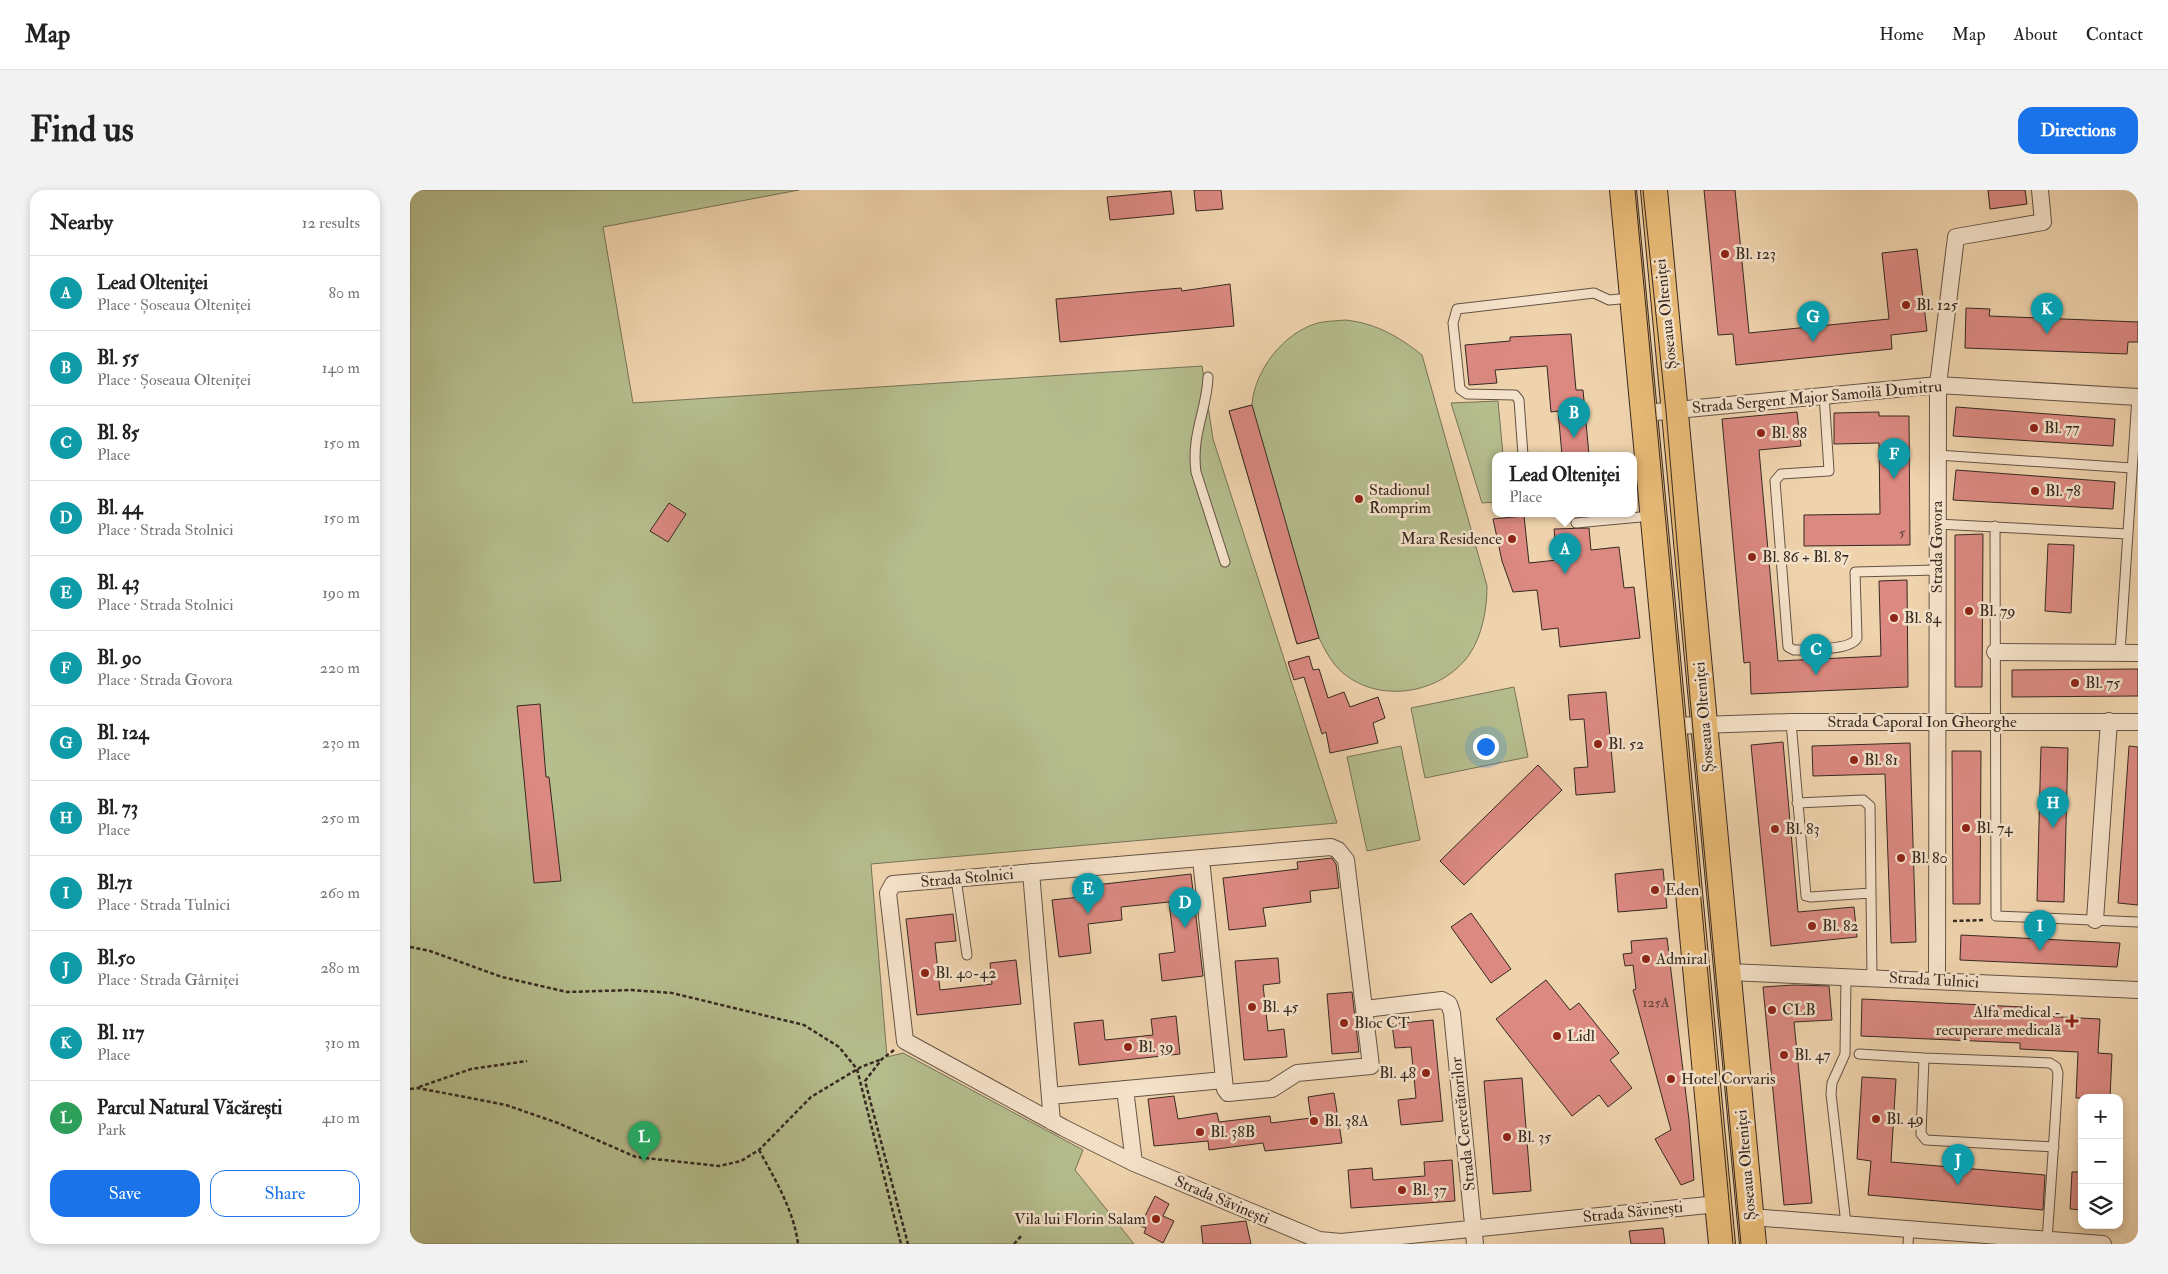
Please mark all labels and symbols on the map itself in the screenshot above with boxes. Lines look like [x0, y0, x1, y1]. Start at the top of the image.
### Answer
place label: Bl. 123 [1735, 244, 1776, 264]
marker: Bl. 123 [1719, 248, 1731, 260]
street label: Șoseaua Olteniței [1650, 258, 1682, 370]
pin: K [2031, 293, 2063, 334]
place label: Bl. 125 [1916, 295, 1958, 315]
marker: Bl. 125 [1900, 299, 1912, 311]
pin: G [1797, 301, 1829, 342]
street label: Strada Sergent Major Samoilă Dumitru [1691, 376, 1943, 418]
pin: B [1558, 397, 1590, 438]
place label: Bl. 77 [2044, 418, 2080, 438]
marker: Bl. 77 [2028, 422, 2040, 434]
place label: Bl. 88 [1771, 423, 1808, 443]
marker: Bl. 88 [1755, 427, 1767, 439]
pin: F [1878, 438, 1910, 479]
place label: Stadionul Romprim [1369, 480, 1432, 519]
place label: Bl. 78 [2045, 481, 2081, 501]
marker: Bl. 78 [2029, 485, 2041, 497]
marker: Stadionul Romprim [1353, 493, 1365, 505]
street label: Strada Govora [1927, 500, 1947, 593]
house number: 5 [1899, 524, 1906, 541]
place label: Mara Residence [1401, 529, 1502, 549]
marker: Mara Residence [1506, 533, 1518, 545]
pin: A [1549, 533, 1581, 574]
place label: Bl. 86 + Bl. 87 [1762, 547, 1850, 567]
marker: Bl. 86 + Bl. 87 [1746, 551, 1758, 563]
place label: Bl. 79 [1979, 601, 2016, 621]
marker: Bl. 79 [1963, 605, 1975, 617]
place label: Bl. 84 [1904, 608, 1943, 628]
marker: Bl. 84 [1888, 612, 1900, 624]
pin: C [1800, 634, 1832, 675]
street label: Șoseaua Olteniței [1689, 661, 1719, 773]
place label: Bl. 75 [2085, 673, 2120, 693]
marker: Bl. 75 [2069, 677, 2081, 689]
street label: Strada Caporal Ion Gheorghe [1827, 712, 2017, 733]
your location [1473, 734, 1499, 760]
place label: Bl. 52 [1608, 734, 1644, 754]
marker: Bl. 52 [1592, 738, 1604, 750]
place label: Bl. 81 [1864, 750, 1898, 770]
marker: Bl. 81 [1848, 754, 1860, 766]
pin: H [2037, 787, 2069, 828]
place label: Bl. 74 [1976, 818, 2014, 838]
place label: Bl. 83 [1785, 819, 1820, 839]
marker: Bl. 74 [1960, 822, 1972, 834]
marker: Bl. 83 [1769, 823, 1781, 835]
place label: Bl. 80 [1911, 848, 1948, 868]
marker: Bl. 80 [1895, 852, 1907, 864]
street label: Strada Stolnici [920, 864, 1014, 892]
pin: E [1072, 873, 1104, 914]
place label: Eden [1665, 880, 1699, 900]
marker: Eden [1649, 884, 1661, 896]
pin: D [1169, 887, 1201, 928]
pin: I [2024, 910, 2056, 951]
place label: Bl. 82 [1822, 916, 1859, 936]
marker: Bl. 82 [1806, 920, 1818, 932]
place label: Admiral [1655, 949, 1707, 969]
marker: Admiral [1640, 953, 1652, 965]
place label: Bl. 40-42 [935, 963, 996, 983]
marker: Bl. 40-42 [919, 967, 931, 979]
street label: Strada Tulnici [1888, 968, 1980, 992]
house number: 125A [1642, 994, 1670, 1011]
place label: Bl. 45 [1262, 997, 1299, 1017]
place label: CLB [1782, 1000, 1816, 1020]
marker: Bl. 45 [1246, 1001, 1258, 1013]
place label: Alfa medical - recuperare medicală [1936, 1002, 2061, 1041]
marker: CLB [1766, 1004, 1778, 1016]
place label: Bloc CT [1354, 1013, 1410, 1033]
marker: Alfa medical - recuperare medicală [2065, 1014, 2079, 1028]
marker: Bloc CT [1338, 1017, 1350, 1029]
place label: Lidl [1567, 1026, 1595, 1046]
marker: Lidl [1551, 1030, 1563, 1042]
place label: Bl. 39 [1138, 1037, 1173, 1057]
marker: Bl. 39 [1122, 1041, 1134, 1053]
place label: Bl. 47 [1794, 1045, 1831, 1065]
marker: Bl. 47 [1778, 1049, 1790, 1061]
street label: Strada Cercetătorilor [1446, 1056, 1480, 1192]
place label: Bl. 48 [1379, 1063, 1416, 1083]
marker: Bl. 48 [1420, 1067, 1432, 1079]
place label: Hotel Corvaris [1681, 1069, 1776, 1089]
marker: Hotel Corvaris [1665, 1073, 1677, 1085]
street label: Șoseaua Olteniței [1731, 1109, 1761, 1221]
place label: Bl. 49 [1886, 1109, 1924, 1129]
place label: Bl. 38A [1324, 1111, 1369, 1131]
marker: Bl. 49 [1870, 1113, 1882, 1125]
marker: Bl. 38A [1308, 1115, 1320, 1127]
pin: L [628, 1121, 660, 1162]
place label: Bl. 38B [1210, 1122, 1255, 1142]
marker: Bl. 38B [1194, 1126, 1206, 1138]
place label: Bl. 35 [1517, 1127, 1551, 1147]
marker: Bl. 35 [1501, 1131, 1513, 1143]
pin: J [1942, 1144, 1974, 1185]
street label: Strada Săvinești [1172, 1171, 1272, 1229]
place label: Bl. 37 [1412, 1180, 1447, 1200]
marker: Bl. 37 [1396, 1184, 1408, 1196]
street label: Strada Săvinești [1582, 1197, 1684, 1227]
place label: Vila lui Florin Salam [1014, 1209, 1147, 1229]
marker: Vila lui Florin Salam [1150, 1213, 1162, 1225]

